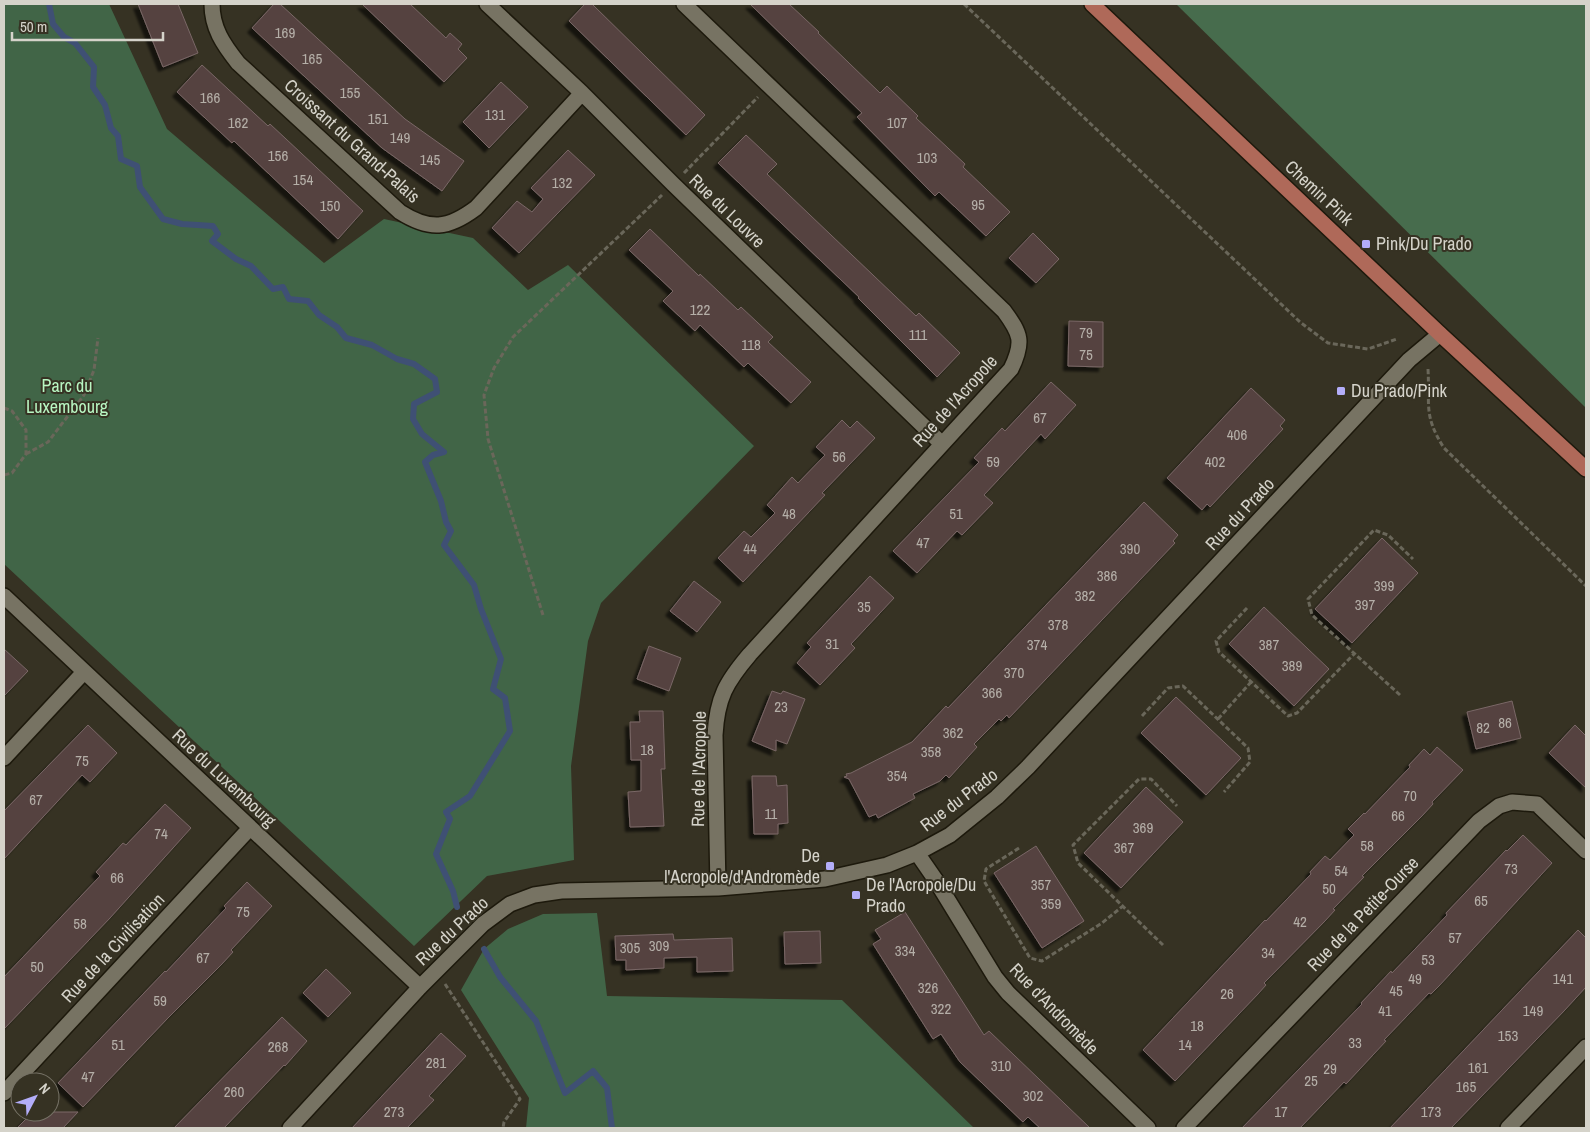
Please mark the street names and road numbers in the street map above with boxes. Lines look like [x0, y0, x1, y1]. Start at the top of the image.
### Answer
street label: Croissant du Grand-Palais [279, 73, 426, 208]
street label: Chemin Pink [1280, 154, 1360, 231]
street label: Rue du Louvre [684, 168, 771, 253]
street label: Rue de l'Acropole [907, 349, 1003, 452]
street label: Rue du Prado [1199, 472, 1280, 555]
street label: Rue de l'Acropole [685, 711, 712, 827]
street label: Rue du Luxembourg [167, 723, 282, 833]
street label: Rue du Prado [915, 762, 1003, 837]
street label: Rue de la Petite-Ourse [1301, 851, 1424, 977]
street label: Rue de la Civilisation [55, 888, 170, 1008]
street label: Rue du Prado [410, 890, 493, 971]
street label: Rue d'Andromède [1004, 957, 1105, 1060]

